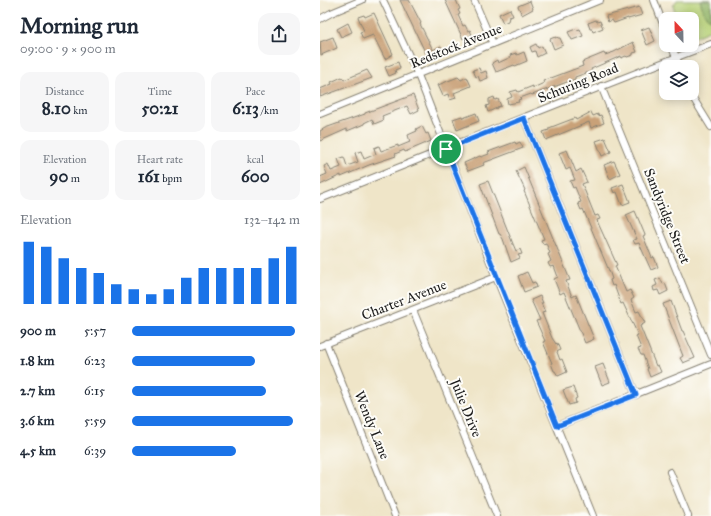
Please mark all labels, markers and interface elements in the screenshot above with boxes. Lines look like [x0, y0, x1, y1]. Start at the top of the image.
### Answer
text: Morning run [20, 12, 139, 39]
north arrow [659, 12, 699, 52]
map controls [659, 12, 699, 100]
button: share [258, 13, 300, 55]
street label: Redstock Avenue [408, 20, 504, 72]
text: 09:00 · 9 × 900 m [20, 41, 116, 57]
street label: Schuring Road [535, 59, 621, 107]
button: layers [659, 60, 699, 100]
text: Distance [45, 85, 84, 98]
text: Time [148, 85, 172, 98]
text: Pace [245, 85, 265, 98]
text: 8.10 [42, 98, 71, 119]
text: 50:21 [141, 98, 179, 119]
text: 6:13 [232, 98, 259, 119]
text: km [71, 104, 88, 117]
text: /km [259, 104, 278, 117]
pin [429, 132, 463, 166]
icon: arrive [435, 138, 457, 160]
text: Elevation [43, 153, 87, 166]
text: Heart rate [137, 153, 183, 166]
text: kcal [247, 153, 264, 166]
text: 90 [49, 166, 68, 187]
text: 161 [138, 166, 160, 187]
text: 600 [241, 166, 270, 187]
street label: Sandyridge Street [640, 166, 694, 266]
text: m [68, 172, 80, 185]
text: bpm [160, 172, 182, 185]
text: Elevation [20, 212, 72, 228]
text: 132–142 m [244, 212, 300, 228]
street label: Charter Avenue [359, 276, 449, 324]
text: 900 m [20, 323, 56, 339]
text: 5:57 [84, 323, 106, 339]
text: 1.8 km [20, 353, 55, 369]
text: 6:23 [84, 353, 106, 369]
street label: Julie Drive [445, 374, 485, 440]
text: 2.7 km [20, 383, 55, 399]
text: 6:15 [84, 383, 105, 399]
street label: Wendy Lane [351, 388, 393, 462]
text: 3.6 km [20, 413, 54, 429]
text: 5:59 [84, 413, 106, 429]
text: 4.5 km [20, 443, 56, 459]
text: 6:39 [84, 443, 106, 459]

